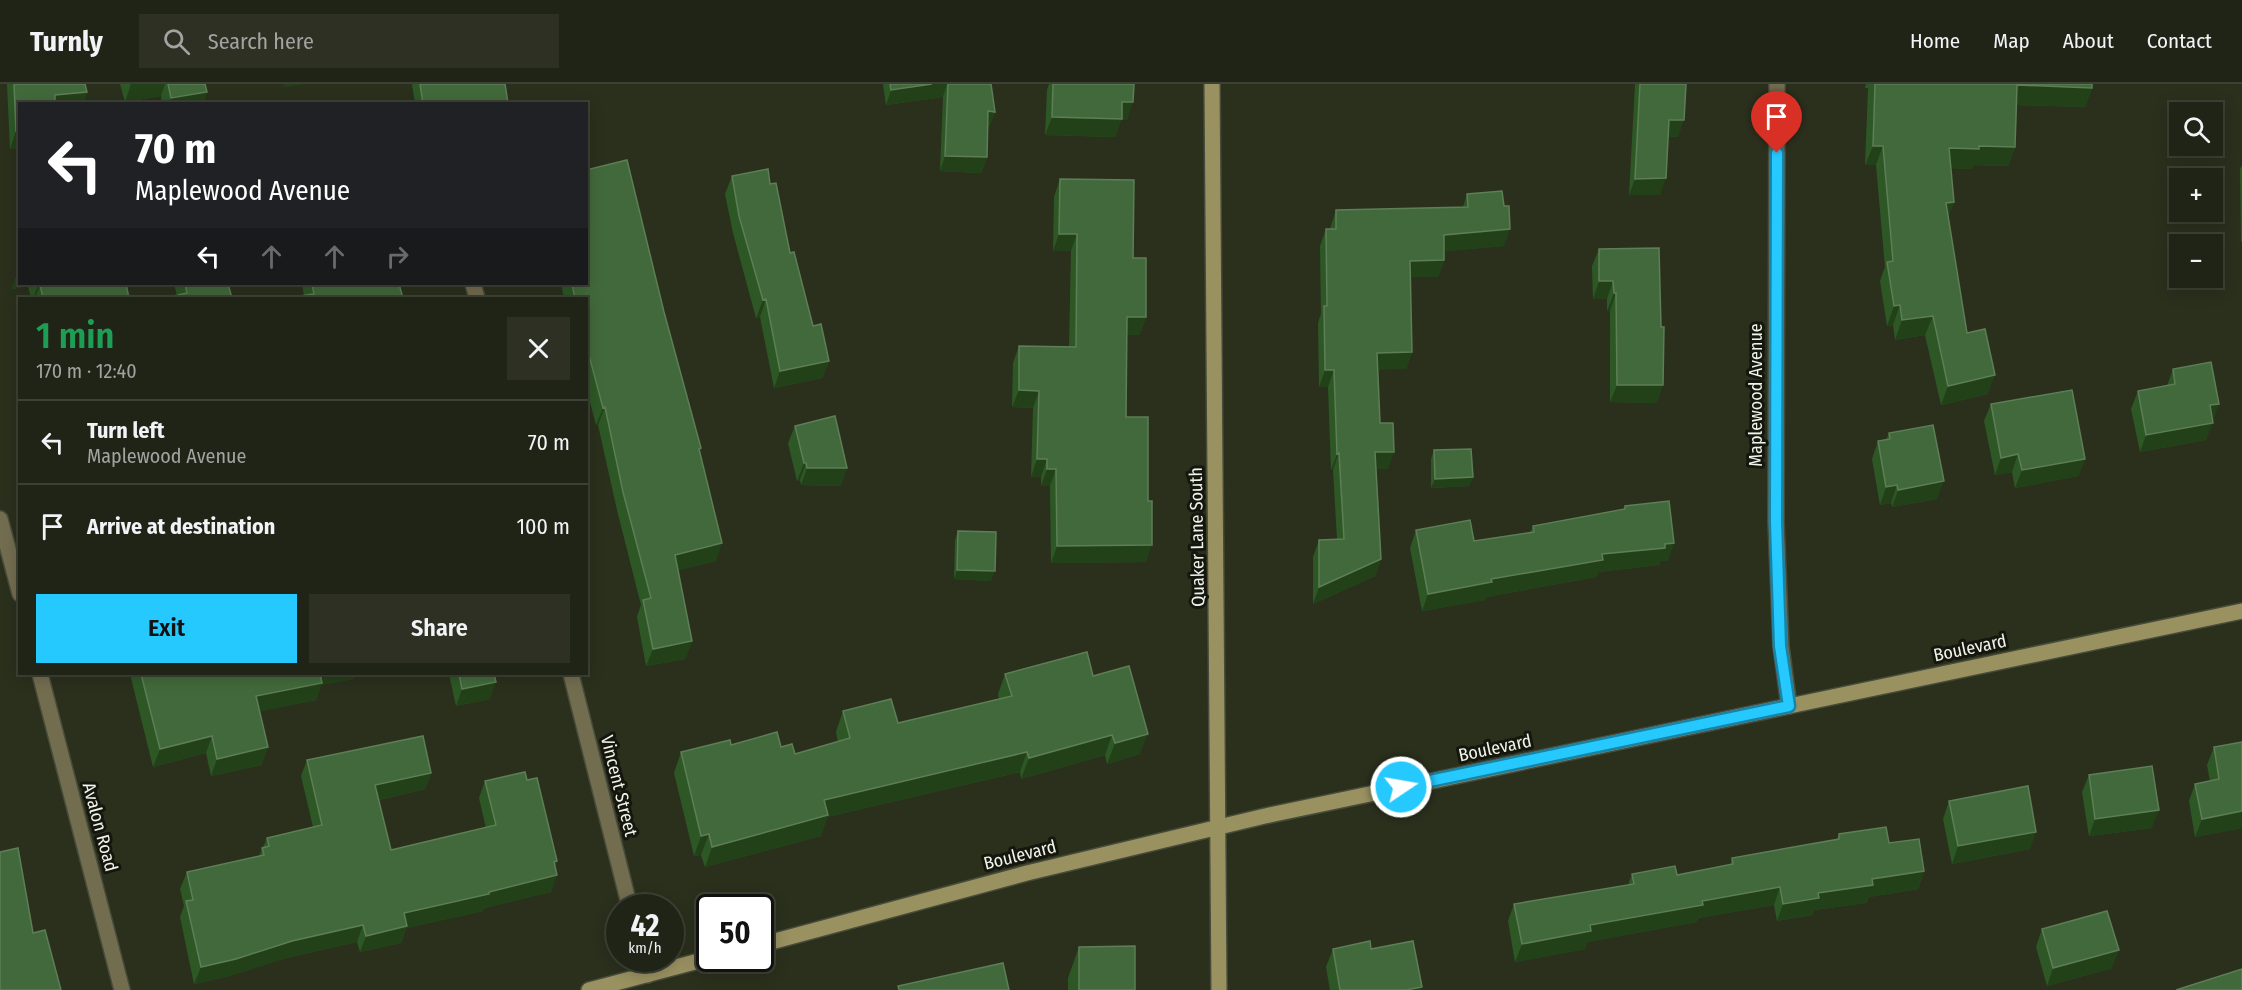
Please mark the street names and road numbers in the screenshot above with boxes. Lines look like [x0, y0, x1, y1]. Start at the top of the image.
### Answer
street label: Maplewood Avenue [1745, 323, 1767, 467]
street label: Quaker Lane South [1185, 467, 1209, 607]
street label: Boulevard [1931, 630, 2009, 666]
street label: Boulevard [1456, 730, 1534, 766]
street label: Vincent Street [596, 733, 642, 839]
street label: Avalon Road [78, 780, 122, 874]
street label: Boulevard [981, 835, 1059, 875]

